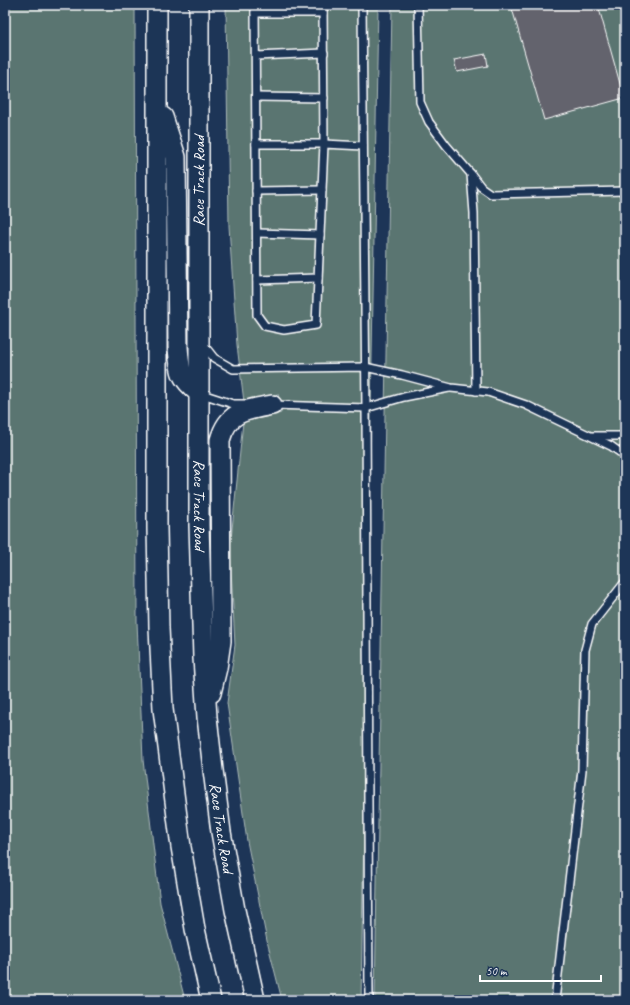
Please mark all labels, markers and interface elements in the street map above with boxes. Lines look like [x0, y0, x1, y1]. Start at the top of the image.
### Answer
street label: Race Track Road [189, 133, 209, 226]
street label: Race Track Road [189, 460, 210, 553]
street label: Race Track Road [205, 782, 239, 877]
scale bar [480, 957, 601, 983]
text: 50 m [486, 963, 508, 979]

